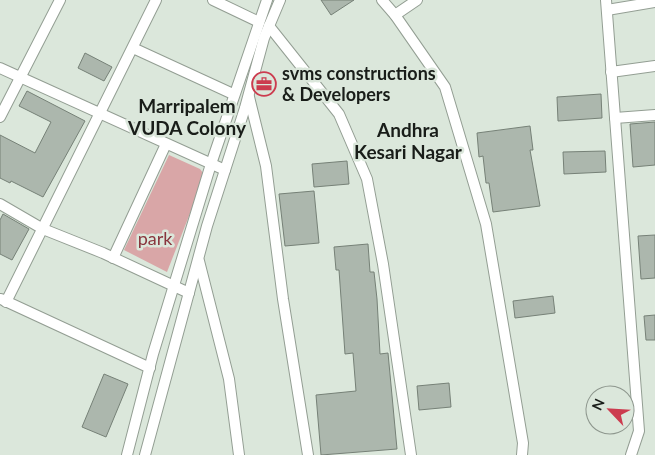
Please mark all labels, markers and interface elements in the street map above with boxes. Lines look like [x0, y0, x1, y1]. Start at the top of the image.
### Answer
place label: svms constructions & Developers [282, 62, 436, 105]
office icon: svms constructions & Developers [251, 71, 277, 97]
district label: Marripalem VUDA Colony [127, 94, 247, 139]
district label: Andhra Kesari Nagar [354, 118, 463, 163]
park label: park [138, 227, 173, 249]
north arrow [585, 385, 635, 435]
text: N [588, 396, 608, 413]

